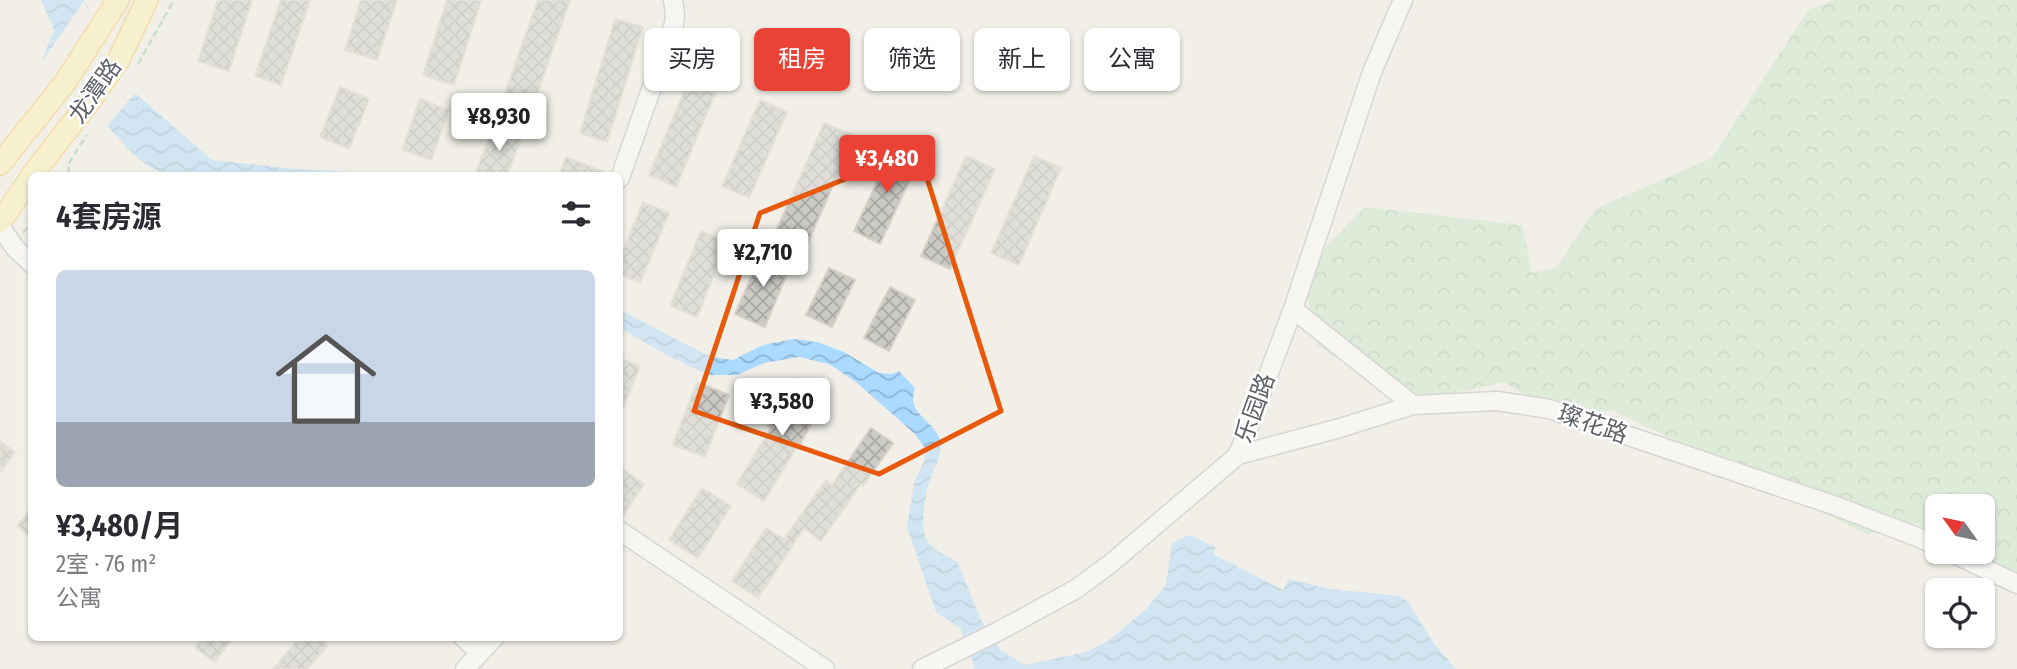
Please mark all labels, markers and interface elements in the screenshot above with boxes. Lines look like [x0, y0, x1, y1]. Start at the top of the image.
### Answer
chip: 买房 [644, 28, 740, 91]
chip: 租房 [754, 28, 850, 91]
chip: 筛选 [864, 28, 960, 91]
chip: 新上 [974, 28, 1070, 91]
chip: 公寓 [1084, 28, 1180, 91]
street label: 龙潭路 [63, 53, 127, 129]
pin: ¥8,930 [442, 94, 556, 153]
text: ¥8,930 [467, 102, 531, 130]
pin: ¥3,480 [830, 136, 944, 195]
text: ¥3,480 [855, 144, 919, 172]
icon: filters [557, 195, 595, 233]
text: 4套房源 [56, 199, 161, 235]
pin: ¥2,710 [706, 230, 820, 289]
text: ¥2,710 [733, 238, 793, 266]
icon: home [263, 316, 389, 442]
street label: 乐园路 [1230, 369, 1280, 447]
pin: ¥3,580 [725, 378, 839, 438]
text: ¥3,580 [750, 387, 814, 415]
street label: 璨花路 [1554, 399, 1632, 449]
north arrow [1925, 494, 1995, 564]
map controls [1925, 494, 1995, 648]
text: ¥3,480/月 [56, 508, 183, 544]
text: 2室 · 76 m² [56, 550, 156, 578]
button: locate [1925, 578, 1995, 648]
text: 公寓 [56, 584, 102, 612]

